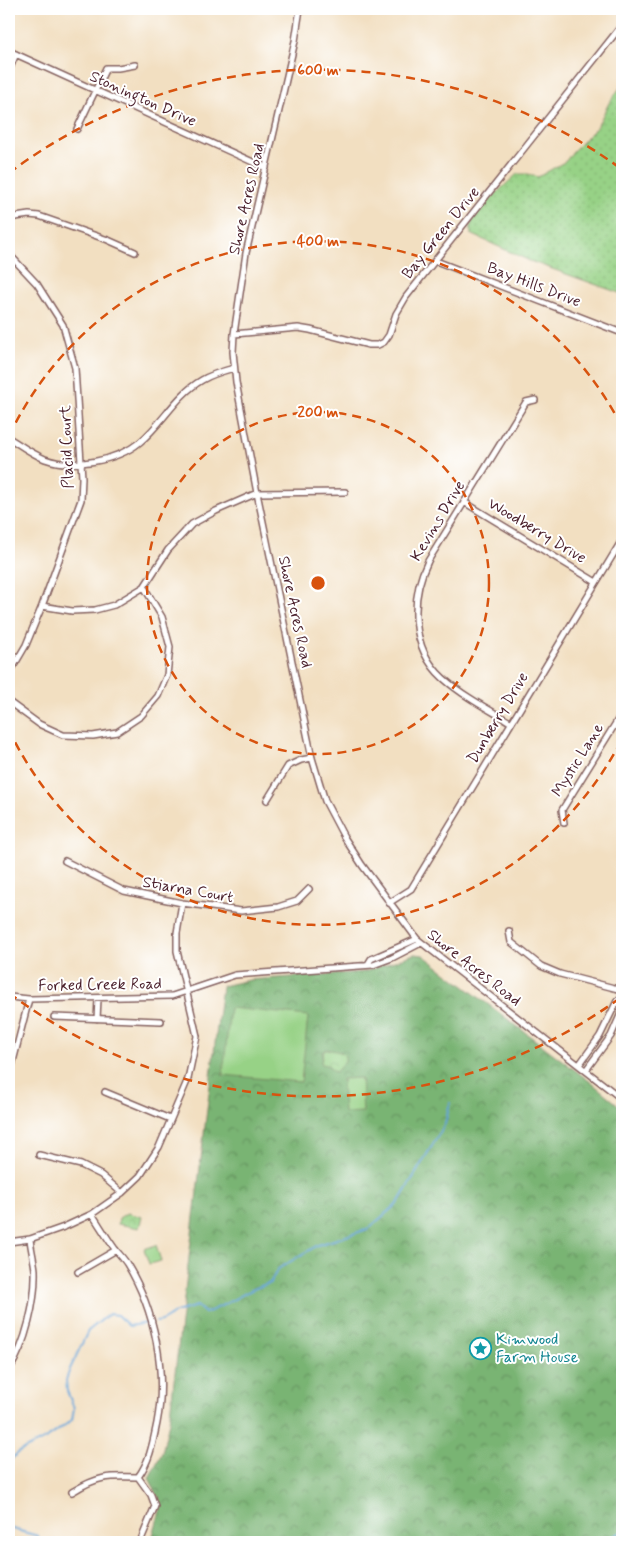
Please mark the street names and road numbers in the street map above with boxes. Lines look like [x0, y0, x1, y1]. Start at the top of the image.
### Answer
street label: Stonington Drive [86, 66, 200, 133]
street label: Shore Acres Road [224, 141, 270, 257]
street label: Bay Green Drive [397, 182, 485, 284]
street label: Bay Hills Drive [484, 258, 584, 312]
street label: Placid Court [55, 404, 79, 489]
street label: Kevins Drive [406, 477, 470, 565]
street label: Woodberry Drive [484, 493, 590, 569]
street label: Shore Acres Road [273, 554, 317, 670]
street label: Dunberry Drive [462, 668, 534, 768]
street label: Mystic Lane [547, 719, 609, 801]
street label: Stiarna Court [141, 872, 235, 908]
street label: Shore Acres Road [423, 925, 525, 1011]
street label: Forked Creek Road [38, 973, 162, 997]

